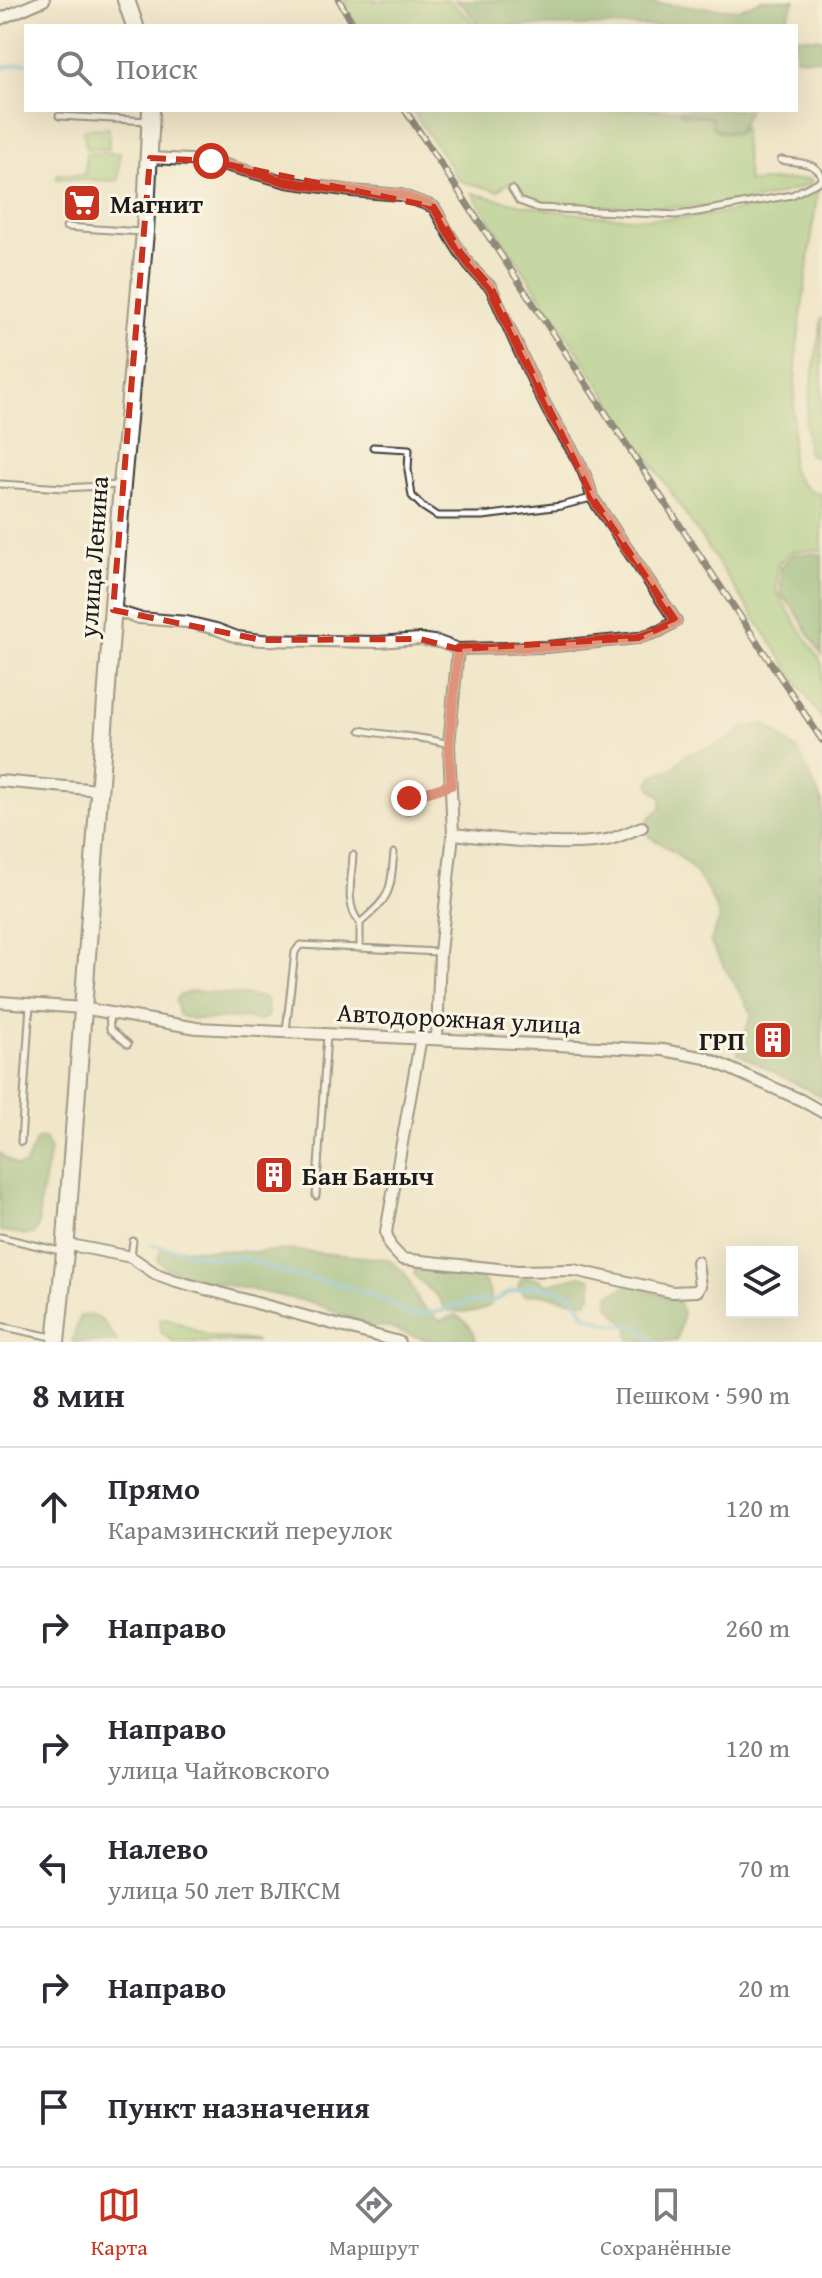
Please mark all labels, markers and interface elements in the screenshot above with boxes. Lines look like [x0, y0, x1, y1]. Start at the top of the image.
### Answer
search box [24, 24, 798, 112]
icon: search [52, 46, 96, 90]
text: Поиск [116, 46, 198, 90]
route start [193, 143, 229, 179]
supermarket icon: Магнит [61, 182, 103, 224]
place label: Магнит [110, 184, 203, 223]
street label: улица Ленина [68, 474, 118, 640]
route end [391, 780, 427, 816]
street label: Автодорожная улица [336, 992, 583, 1044]
building icon: ГРП [752, 1019, 794, 1061]
place label: ГРП [699, 1021, 745, 1060]
building icon: Бан Баныч [253, 1154, 295, 1196]
place label: Бан Баныч [302, 1156, 434, 1195]
map controls [726, 1246, 798, 1318]
button: layers [726, 1246, 798, 1318]
text: 8 мин [32, 1370, 125, 1419]
text: Пешком · 590 m [616, 1375, 790, 1414]
text: Прямо [108, 1466, 200, 1510]
icon: ahead [32, 1485, 76, 1529]
text: 120 m [725, 1488, 790, 1527]
text: Карамзинский переулок [108, 1510, 392, 1549]
icon: right [32, 1605, 76, 1649]
text: Направо [108, 1605, 226, 1649]
text: 260 m [725, 1608, 790, 1647]
text: Направо [108, 1706, 226, 1750]
icon: right [32, 1725, 76, 1769]
text: 120 m [725, 1728, 790, 1767]
text: улица Чайковского [108, 1750, 330, 1789]
text: Налево [108, 1826, 208, 1870]
icon: left [32, 1845, 76, 1889]
text: 70 m [738, 1848, 790, 1887]
text: улица 50 лет ВЛКСМ [108, 1870, 341, 1909]
icon: right [32, 1965, 76, 2009]
text: Направо [108, 1965, 226, 2009]
text: 20 m [738, 1968, 790, 2007]
icon: arrive [32, 2085, 76, 2129]
text: Пункт назначения [108, 2085, 370, 2129]
tab: Карта [91, 2183, 148, 2263]
tab: Маршрут [329, 2183, 419, 2263]
tab: Сохранённые [600, 2183, 731, 2263]

